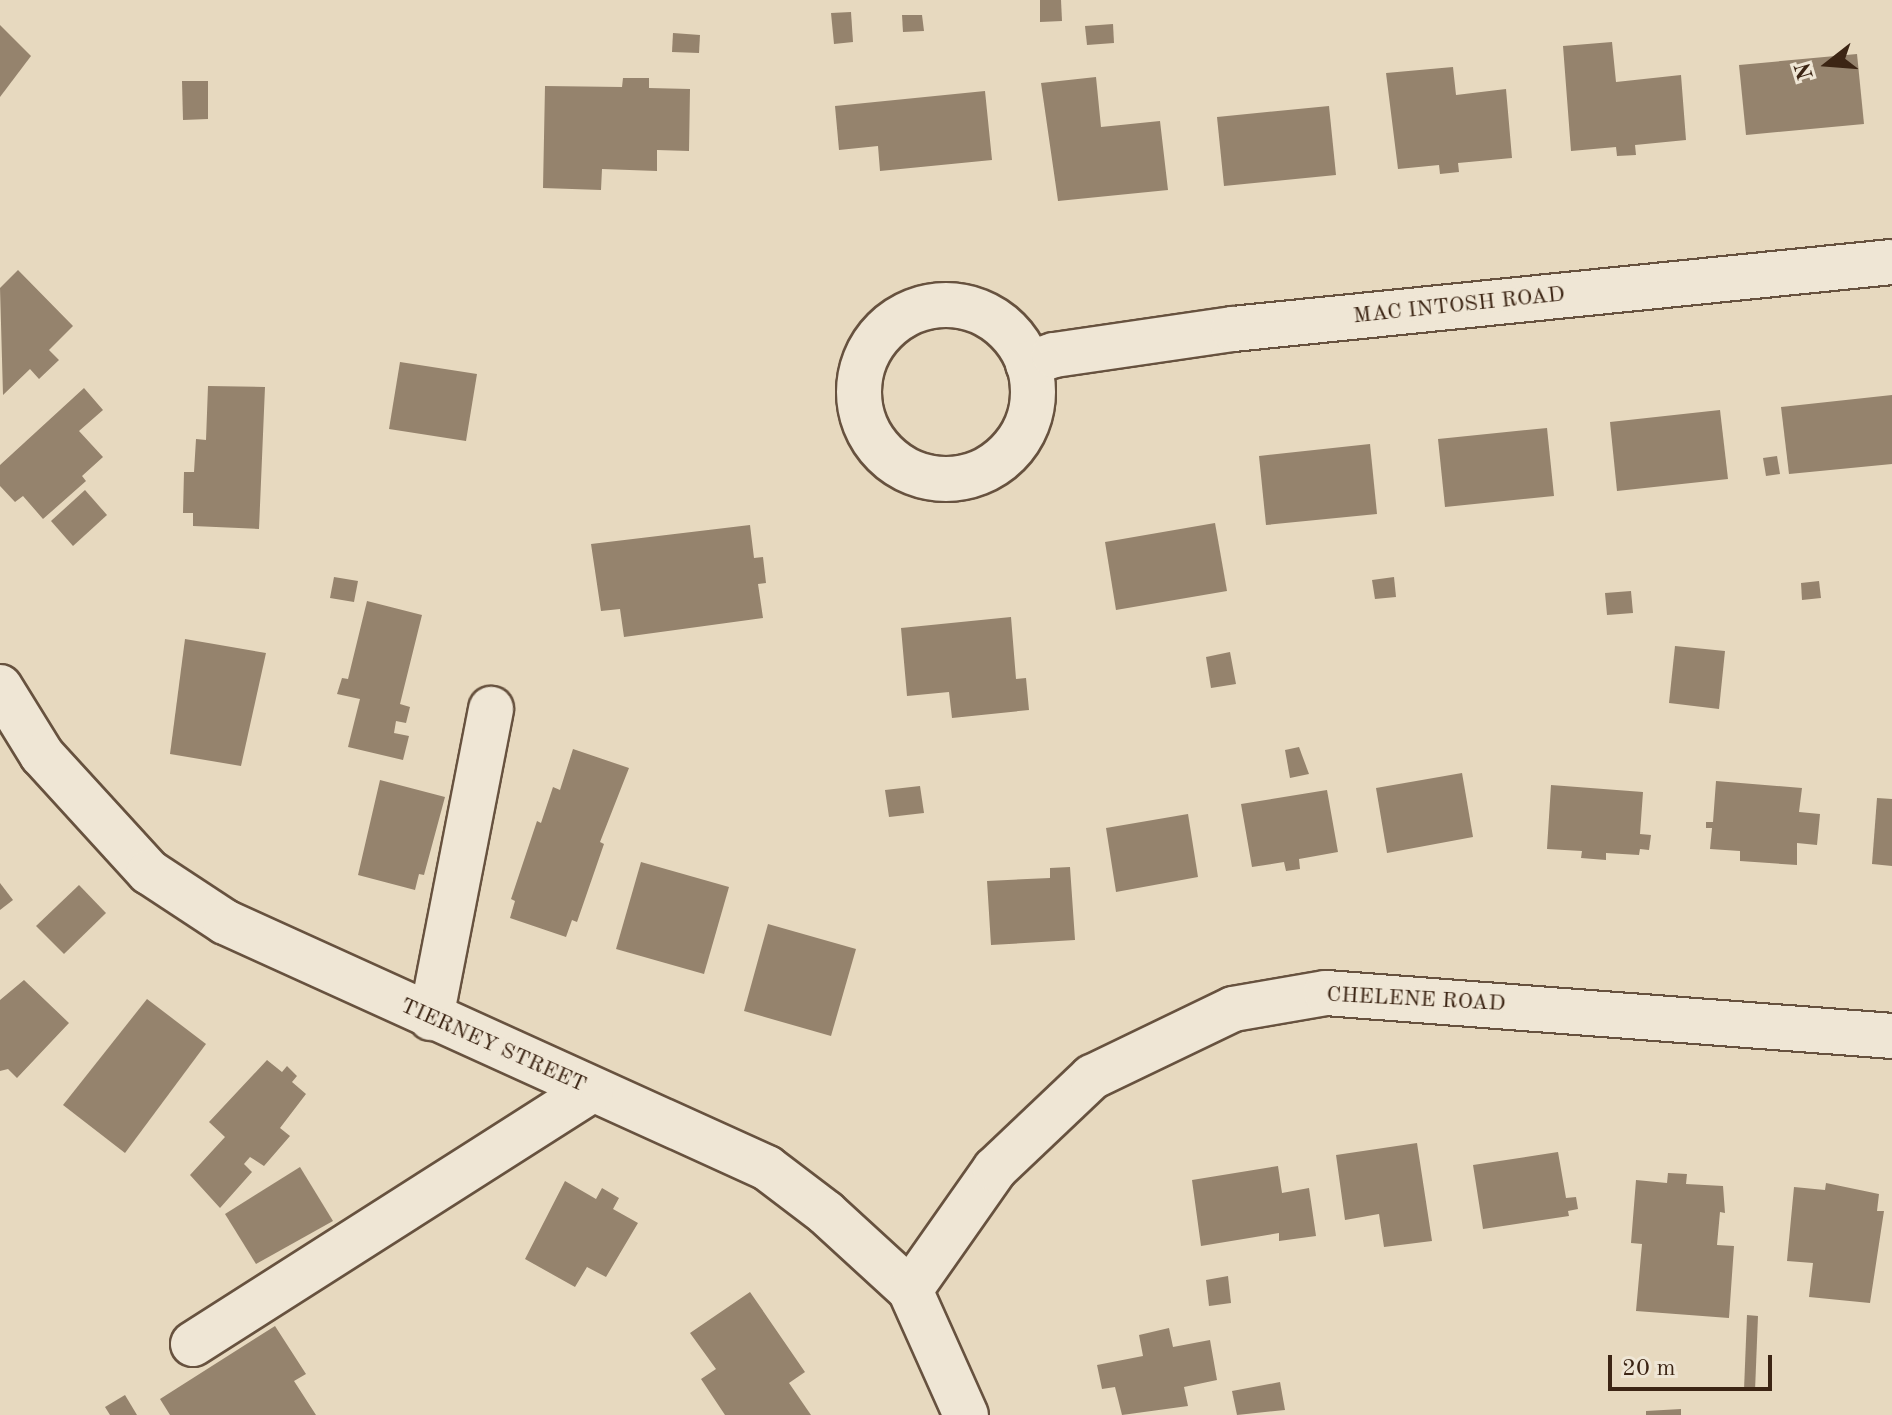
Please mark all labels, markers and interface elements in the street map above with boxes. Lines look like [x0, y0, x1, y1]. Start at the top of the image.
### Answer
north arrow [1788, 24, 1868, 104]
text: N [1792, 60, 1818, 82]
street label: MAC INTOSH ROAD [1352, 282, 1566, 330]
street label: CHELENE ROAD [1326, 982, 1506, 1018]
street label: TIERNEY STREET [396, 993, 590, 1099]
scale bar [1612, 1339, 1776, 1389]
text: 20 m [1622, 1357, 1676, 1381]

